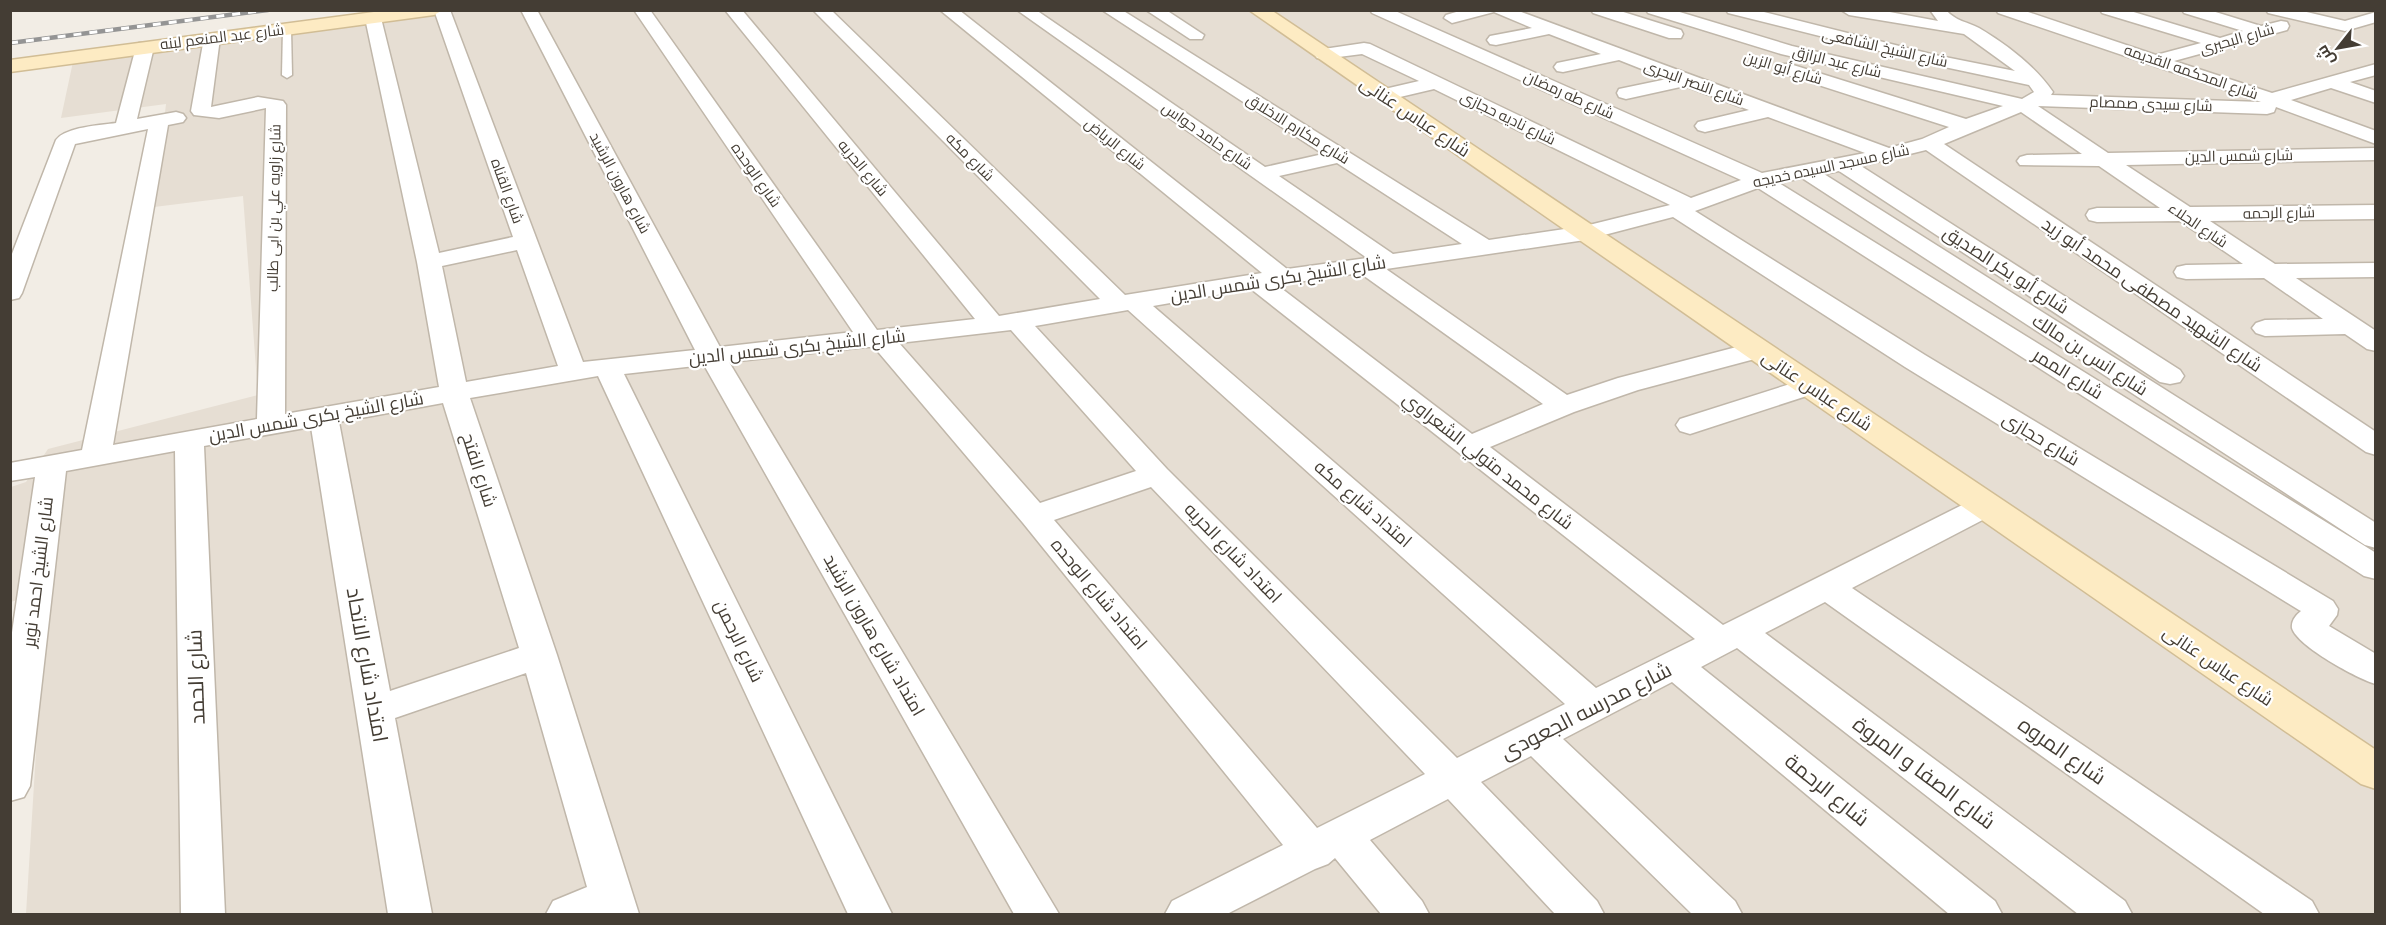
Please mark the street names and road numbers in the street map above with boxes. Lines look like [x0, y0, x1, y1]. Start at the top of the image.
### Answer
street label: شارع عبد المنعم لبنه [159, 20, 285, 56]
street label: شارع البحيرى [2198, 20, 2277, 60]
street label: شارع الشيخ الشافعى [1820, 25, 1950, 73]
street label: شارع المحكمه القديمه [2121, 41, 2260, 105]
street label: شارع عبد الرازق [1790, 42, 1883, 84]
street label: شارع أبو الزين [1741, 47, 1825, 90]
street label: شارع النصر البحرى [1641, 57, 1746, 111]
street label: شارع طه رمضان [1520, 67, 1617, 125]
street label: شارع عباس عنانى [1355, 72, 1474, 163]
street label: شارع ناديه حجازى [1457, 87, 1559, 151]
street label: شارع مكارم الاخلاق [1242, 90, 1353, 170]
street label: شارع سيدى صمصام [2089, 93, 2213, 117]
street label: شارع حامد حواس [1157, 98, 1255, 175]
street label: شارع الرياض [1080, 114, 1149, 175]
street label: شارع زاويه علي بن ابى طالب [264, 124, 287, 292]
street label: شارع هارون الرشيد [584, 129, 654, 238]
street label: شارع مكه [941, 129, 998, 186]
street label: شارع الحريه [833, 136, 892, 201]
street label: شارع الوحده [726, 139, 785, 212]
street label: شارع مسجد السيده خديجه [1751, 141, 1911, 193]
street label: شارع شمس الدين [2185, 146, 2293, 168]
street label: شارع القناه [485, 156, 527, 227]
street label: شارع الجلاء [2164, 199, 2231, 253]
street label: شارع الرحمه [2243, 203, 2315, 225]
street label: شارع الشهيد مصطفى محمد أبو زيد [2037, 213, 2266, 378]
street label: شارع أبو بكر الصديق [1939, 221, 2073, 320]
street label: شارع الشيخ بكرى شمس الدين [1169, 251, 1388, 308]
street label: شارع انس بن مالك [2027, 309, 2152, 401]
street label: شارع الشيخ بكرى شمس الدين [687, 325, 907, 370]
street label: شارع الممر [2027, 343, 2107, 405]
street label: شارع عباس عنانى [1757, 346, 1876, 437]
street label: شارع الشيخ بكرى شمس الدين [207, 387, 425, 448]
street label: شارع محمد متولي الشعراوي [1397, 388, 1578, 537]
street label: شارع حجازى [1998, 407, 2084, 471]
street label: شارع الفتح [456, 430, 501, 510]
street label: امتداد شارع مكه [1309, 456, 1416, 553]
street label: شارع الشيخ احمد نوير [18, 495, 59, 650]
street label: امتداد شارع الحريه [1179, 498, 1286, 608]
street label: امتداد شارع الوحده [1045, 534, 1152, 655]
street label: امتداد شارع هارون الرشيد [818, 550, 929, 720]
street label: امتداد شارع الاتحاد [340, 586, 393, 745]
street label: شارع الرحمن [709, 596, 768, 686]
street label: شارع عباس عنانى [2158, 621, 2277, 712]
street label: شارع الحمد [181, 629, 212, 725]
street label: شارع مدرسه الجعودى [1496, 657, 1676, 766]
street label: شارع الصفا و المروة [1847, 711, 2000, 836]
street label: شارع المروه [2013, 711, 2111, 792]
street label: شارع الرحمة [1779, 748, 1875, 833]

